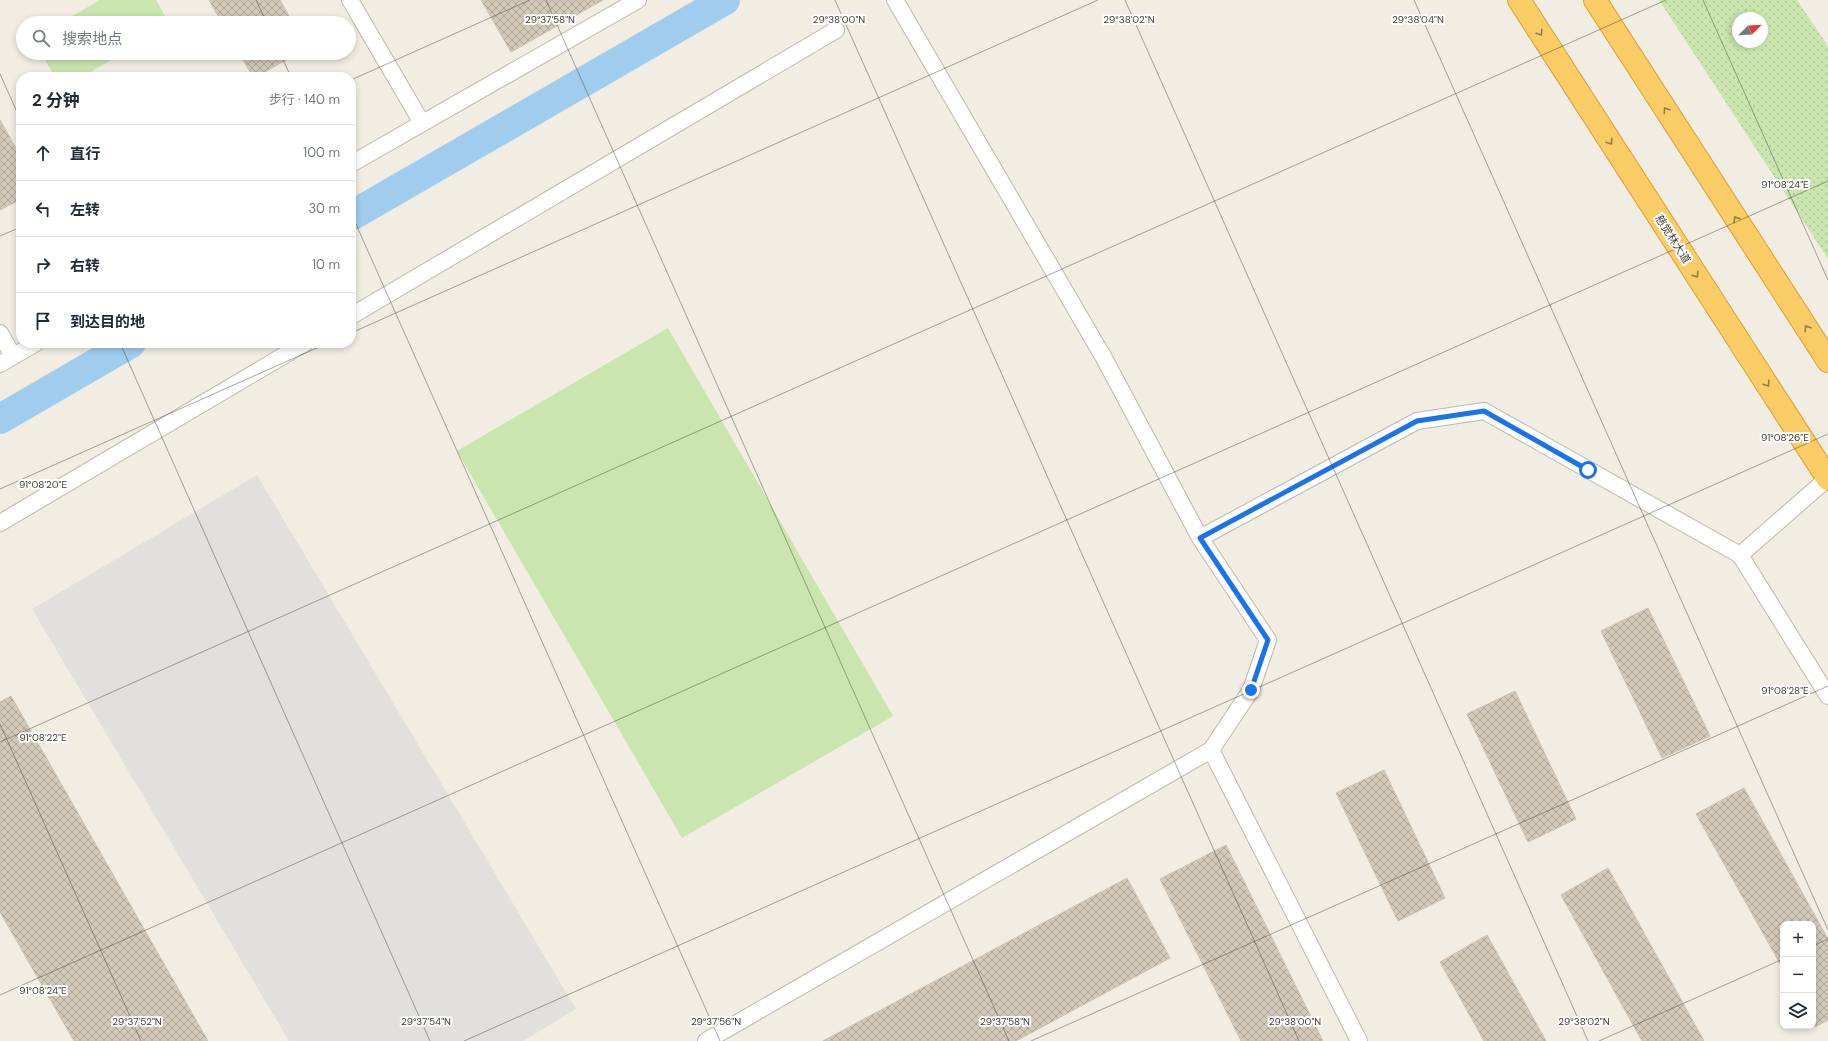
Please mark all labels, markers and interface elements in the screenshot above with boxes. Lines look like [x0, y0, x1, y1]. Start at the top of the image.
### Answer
north arrow [1732, 12, 1768, 48]
text: 29°37'58"N [525, 13, 575, 26]
text: 29°38'00"N [813, 13, 865, 26]
text: 29°38'02"N [1103, 13, 1155, 26]
text: 29°38'04"N [1392, 13, 1444, 26]
search box [16, 16, 356, 60]
icon: search [30, 27, 52, 49]
text: 搜索地点 [62, 29, 122, 49]
one-way arrow [1535, 29, 1543, 36]
text: 2 分钟 [32, 89, 80, 111]
text: 步行 · 140 m [269, 91, 340, 108]
one-way arrow [1663, 107, 1670, 114]
one-way arrow [1606, 138, 1613, 145]
icon: ahead [32, 142, 54, 164]
text: 直行 [70, 144, 100, 164]
text: 100 m [303, 144, 340, 161]
text: 91°08'24"E [1761, 178, 1809, 191]
icon: left [32, 198, 54, 220]
text: 左转 [70, 200, 100, 220]
text: 30 m [308, 200, 340, 217]
street label: 慈觉林大道 [1652, 212, 1694, 266]
one-way arrow [1733, 216, 1741, 223]
icon: right [32, 254, 54, 276]
text: 右转 [70, 256, 100, 276]
text: 10 m [312, 256, 340, 273]
one-way arrow [1691, 271, 1699, 278]
icon: arrive [32, 310, 54, 332]
text: 到达目的地 [70, 312, 145, 332]
one-way arrow [1804, 325, 1812, 332]
one-way arrow [1762, 380, 1770, 387]
text: 91°08'26"E [1761, 431, 1809, 444]
route start [1579, 461, 1597, 479]
text: 91°08'20"E [19, 478, 67, 491]
route end [1242, 681, 1260, 699]
text: 91°08'28"E [1761, 684, 1809, 697]
text: 91°08'22"E [19, 731, 67, 744]
map controls [1780, 921, 1816, 1029]
button: + [1780, 921, 1816, 957]
button: − [1780, 957, 1816, 993]
text: 91°08'24"E [19, 984, 67, 997]
button: layers [1780, 993, 1816, 1029]
text: 29°37'52"N [112, 1015, 162, 1028]
text: 29°37'54"N [401, 1015, 451, 1028]
text: 29°37'56"N [691, 1015, 741, 1028]
text: 29°37'58"N [980, 1015, 1030, 1028]
text: 29°38'00"N [1269, 1015, 1321, 1028]
text: 29°38'02"N [1558, 1015, 1610, 1028]

